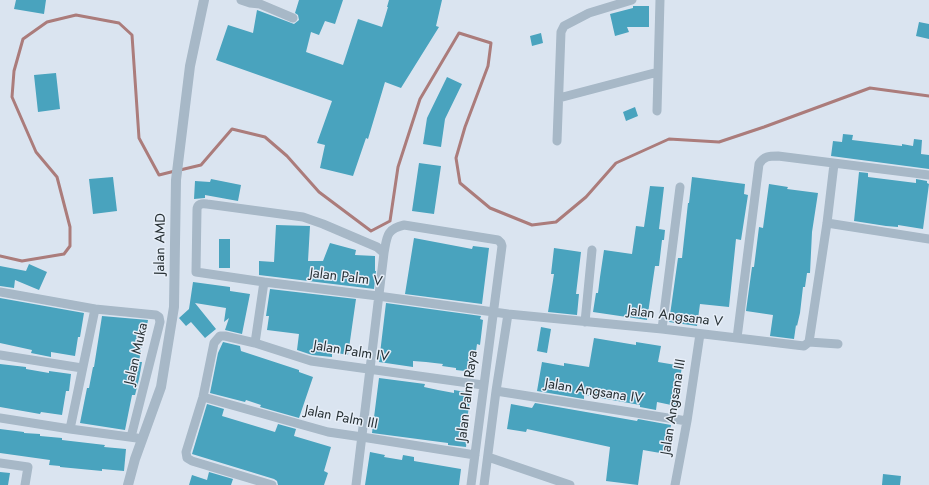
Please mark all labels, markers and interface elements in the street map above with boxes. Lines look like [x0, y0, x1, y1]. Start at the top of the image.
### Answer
street label: Jalan AMD [152, 213, 170, 275]
street label: Jalan Palm V [309, 265, 383, 291]
street label: Jalan Angsana V [626, 303, 724, 331]
street label: Jalan Muka [122, 321, 152, 387]
street label: Jalan Palm IV [312, 338, 390, 366]
street label: Jalan Palm Raya [454, 350, 482, 442]
street label: Jalan Angsana III [658, 358, 690, 456]
street label: Jalan Angsana IV [544, 376, 644, 408]
street label: Jalan Palm III [303, 403, 379, 433]

